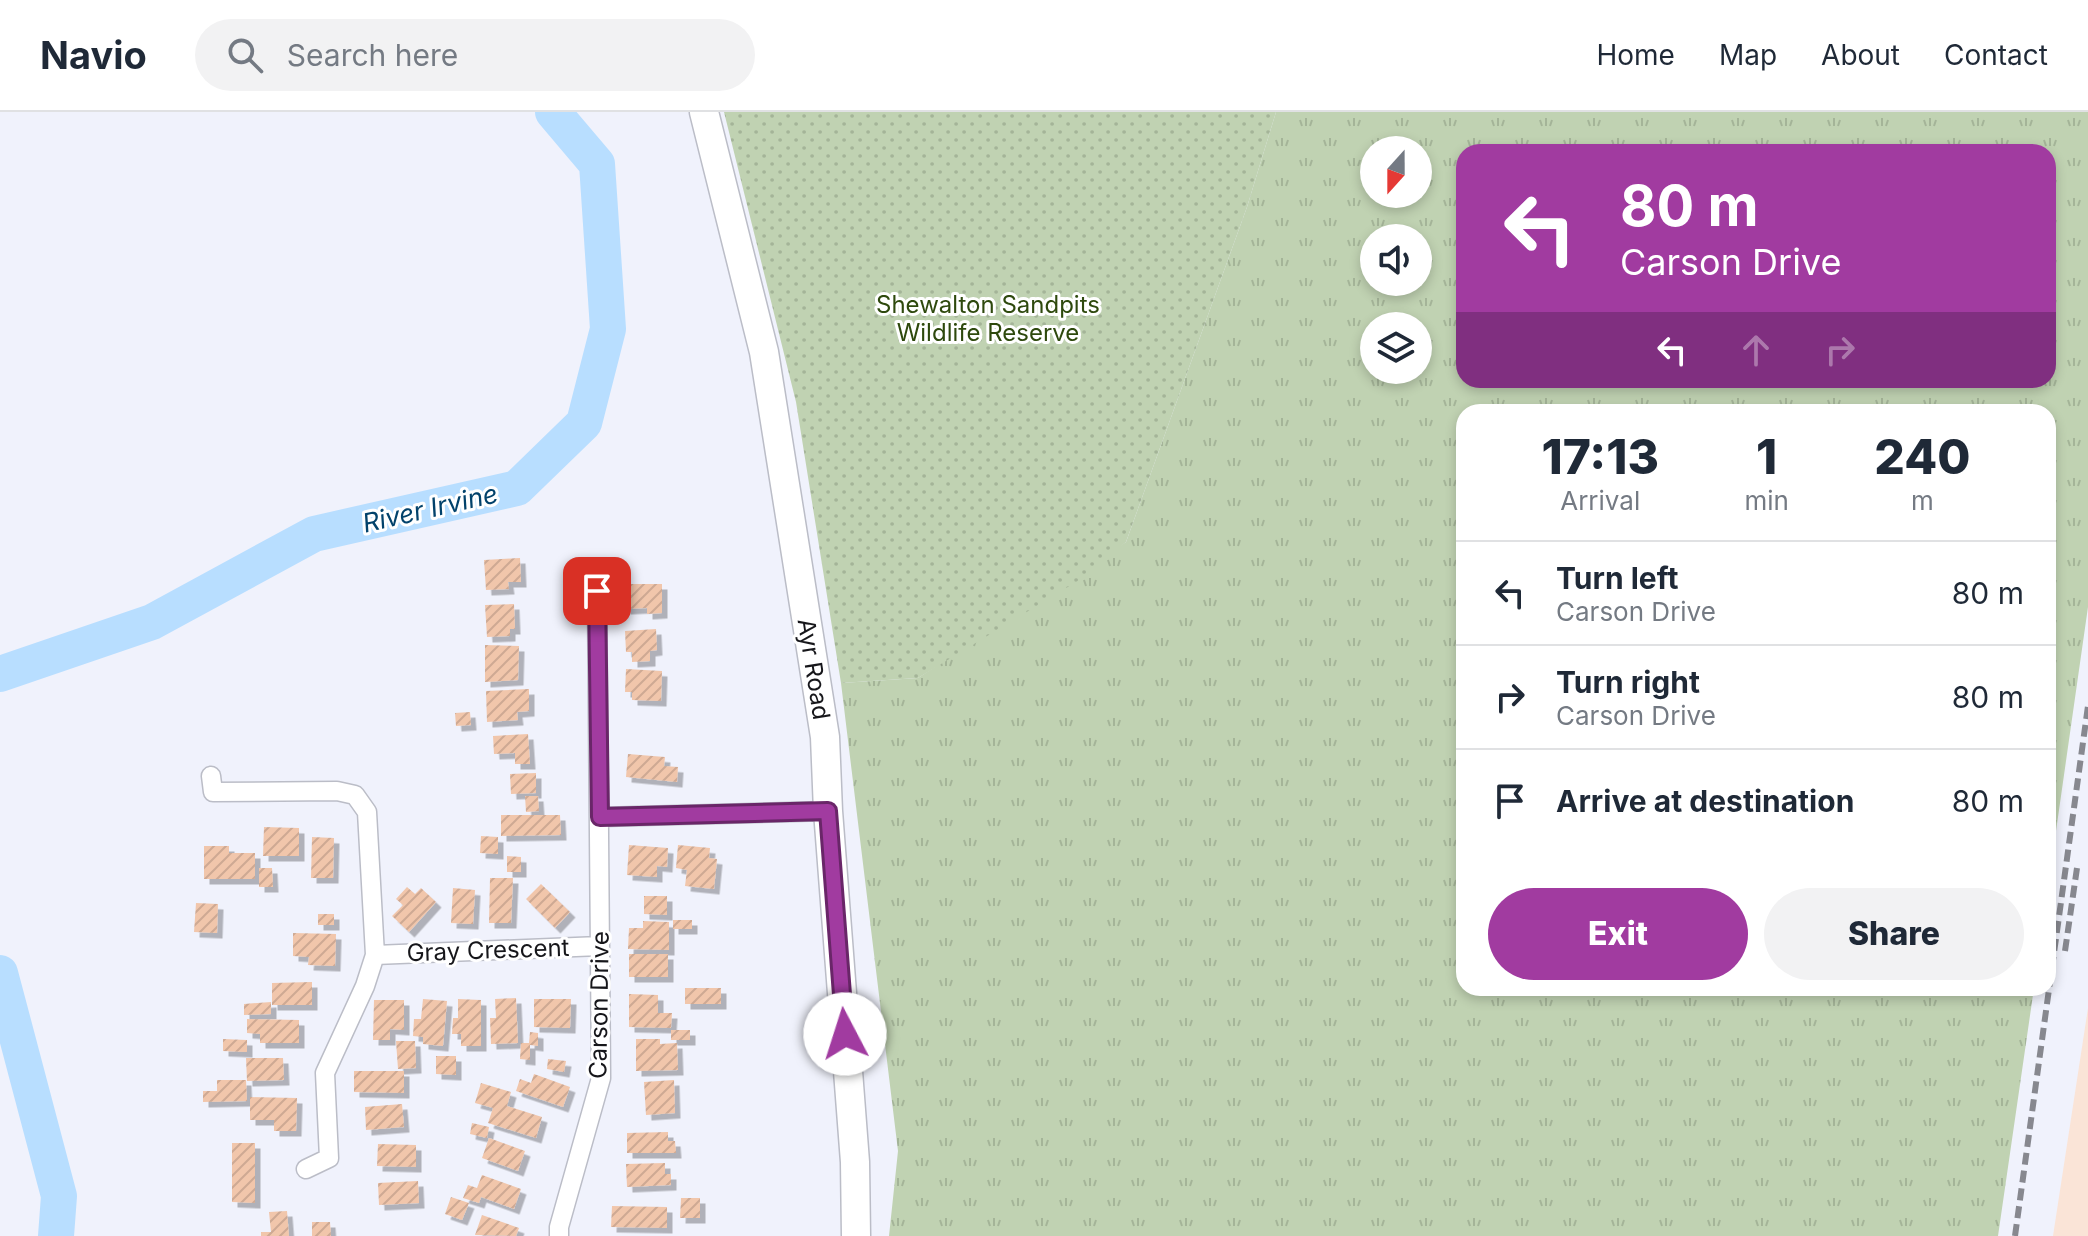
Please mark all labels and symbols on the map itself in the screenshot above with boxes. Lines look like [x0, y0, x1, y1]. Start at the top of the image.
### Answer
north arrow [1360, 136, 1432, 208]
park label: Shewalton Sandpits Wildlife Reserve [876, 290, 1100, 347]
water label: River Irvine [359, 477, 501, 539]
pin [563, 557, 631, 625]
street label: Ayr Road [792, 616, 836, 722]
street label: Carson Drive [583, 931, 615, 1079]
street label: Gray Crescent [406, 933, 570, 967]
position arrow [803, 992, 887, 1076]

